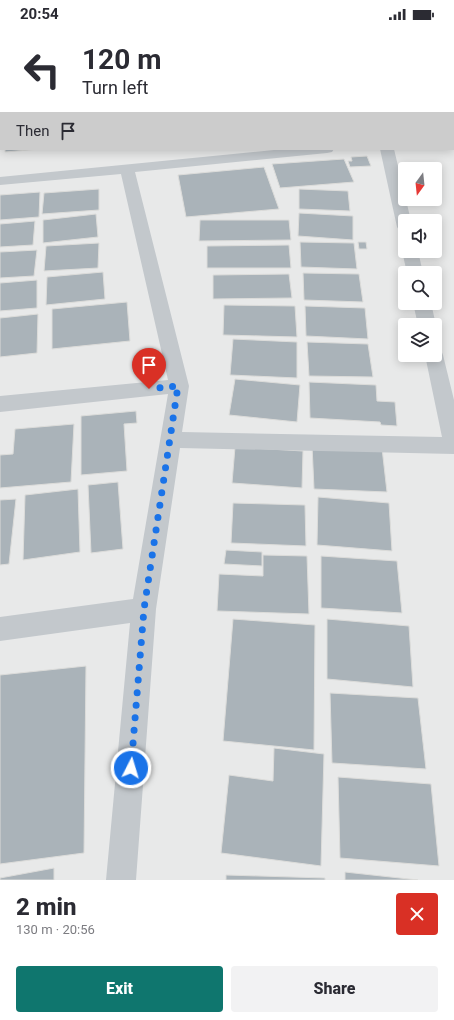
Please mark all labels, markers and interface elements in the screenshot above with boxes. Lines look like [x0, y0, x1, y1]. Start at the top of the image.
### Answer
text: 20:54 [20, 5, 59, 23]
text: 120 m [82, 43, 161, 76]
icon: left [16, 44, 68, 96]
text: Turn left [82, 77, 148, 98]
icon: arrive [57, 120, 79, 142]
text: Then [16, 122, 49, 140]
north arrow [398, 162, 442, 206]
map controls [398, 162, 442, 362]
button: sound [398, 214, 442, 258]
button: search [398, 266, 442, 310]
button: layers [398, 318, 442, 362]
pin [132, 348, 166, 389]
icon: arrive [138, 354, 160, 376]
position arrow [110, 747, 152, 789]
text: 2 min [16, 893, 77, 921]
button: close [396, 893, 438, 935]
text: 130 m · 20:56 [16, 922, 95, 937]
button: Exit [16, 966, 223, 1012]
button: Share [231, 966, 438, 1012]

